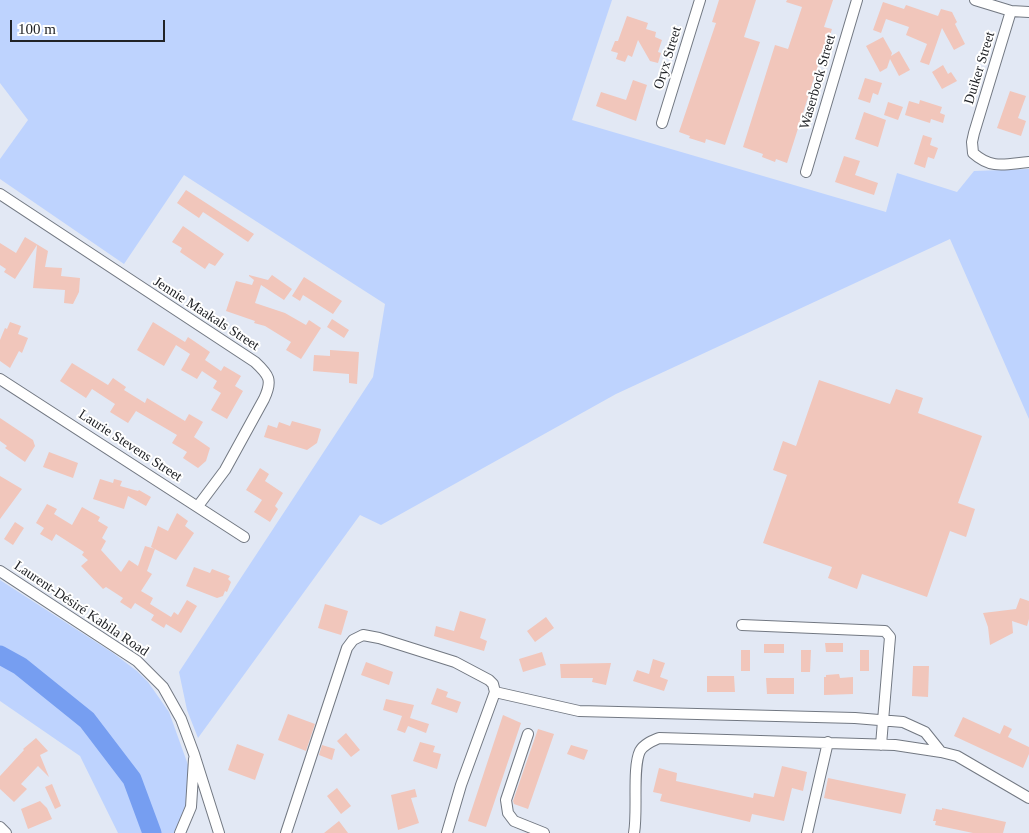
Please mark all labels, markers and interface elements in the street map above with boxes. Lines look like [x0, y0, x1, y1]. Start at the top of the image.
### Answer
scale bar [12, 10, 168, 42]
text: 100 m [18, 21, 56, 37]
street label: Oryx Street [650, 24, 686, 92]
street label: Duiker Street [961, 30, 999, 106]
street label: Waserbock Street [796, 33, 840, 131]
street label: Jennie Maakals Street [150, 274, 262, 354]
street label: Laurie Stevens Street [75, 406, 185, 486]
street label: Laurent-Désiré Kabila Road [11, 558, 151, 660]

